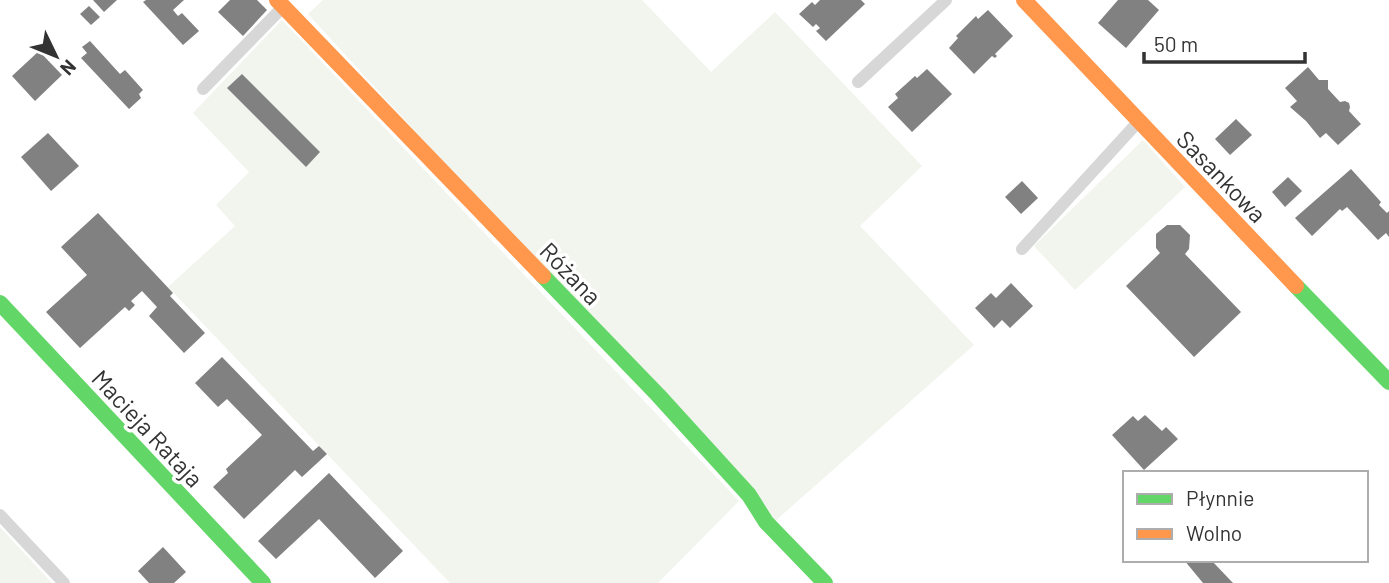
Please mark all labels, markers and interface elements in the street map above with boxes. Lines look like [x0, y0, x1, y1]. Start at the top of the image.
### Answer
north arrow [21, 21, 91, 91]
scale bar [1144, 21, 1305, 65]
text: 50 m [1154, 31, 1198, 56]
text: N [56, 55, 82, 80]
street label: Sasankowa [1171, 124, 1273, 228]
street label: Różana [534, 236, 608, 310]
street label: Macieja Rataja [86, 363, 210, 493]
legend [1123, 471, 1368, 562]
text: Płynnie [1186, 485, 1254, 510]
text: Wolno [1186, 520, 1242, 545]

